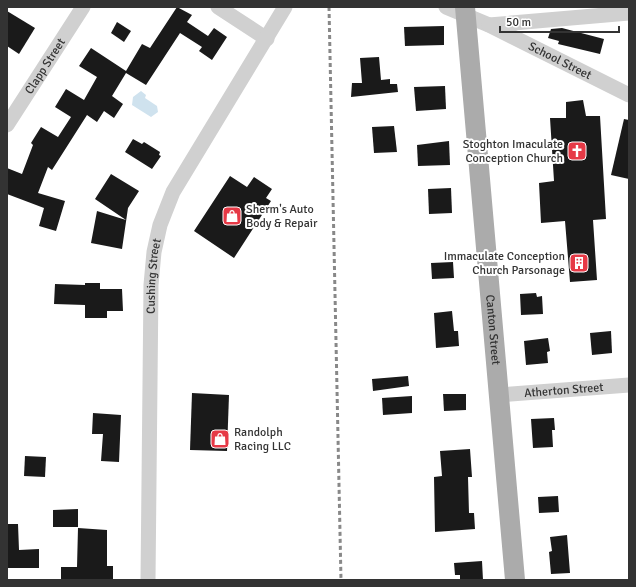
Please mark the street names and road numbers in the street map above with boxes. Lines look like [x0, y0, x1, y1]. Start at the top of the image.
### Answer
street label: Clapp Street [21, 35, 68, 97]
street label: School Street [526, 38, 594, 83]
street label: Cushing Street [143, 237, 164, 314]
street label: Canton Street [483, 294, 504, 366]
street label: Atherton Street [524, 379, 604, 401]

